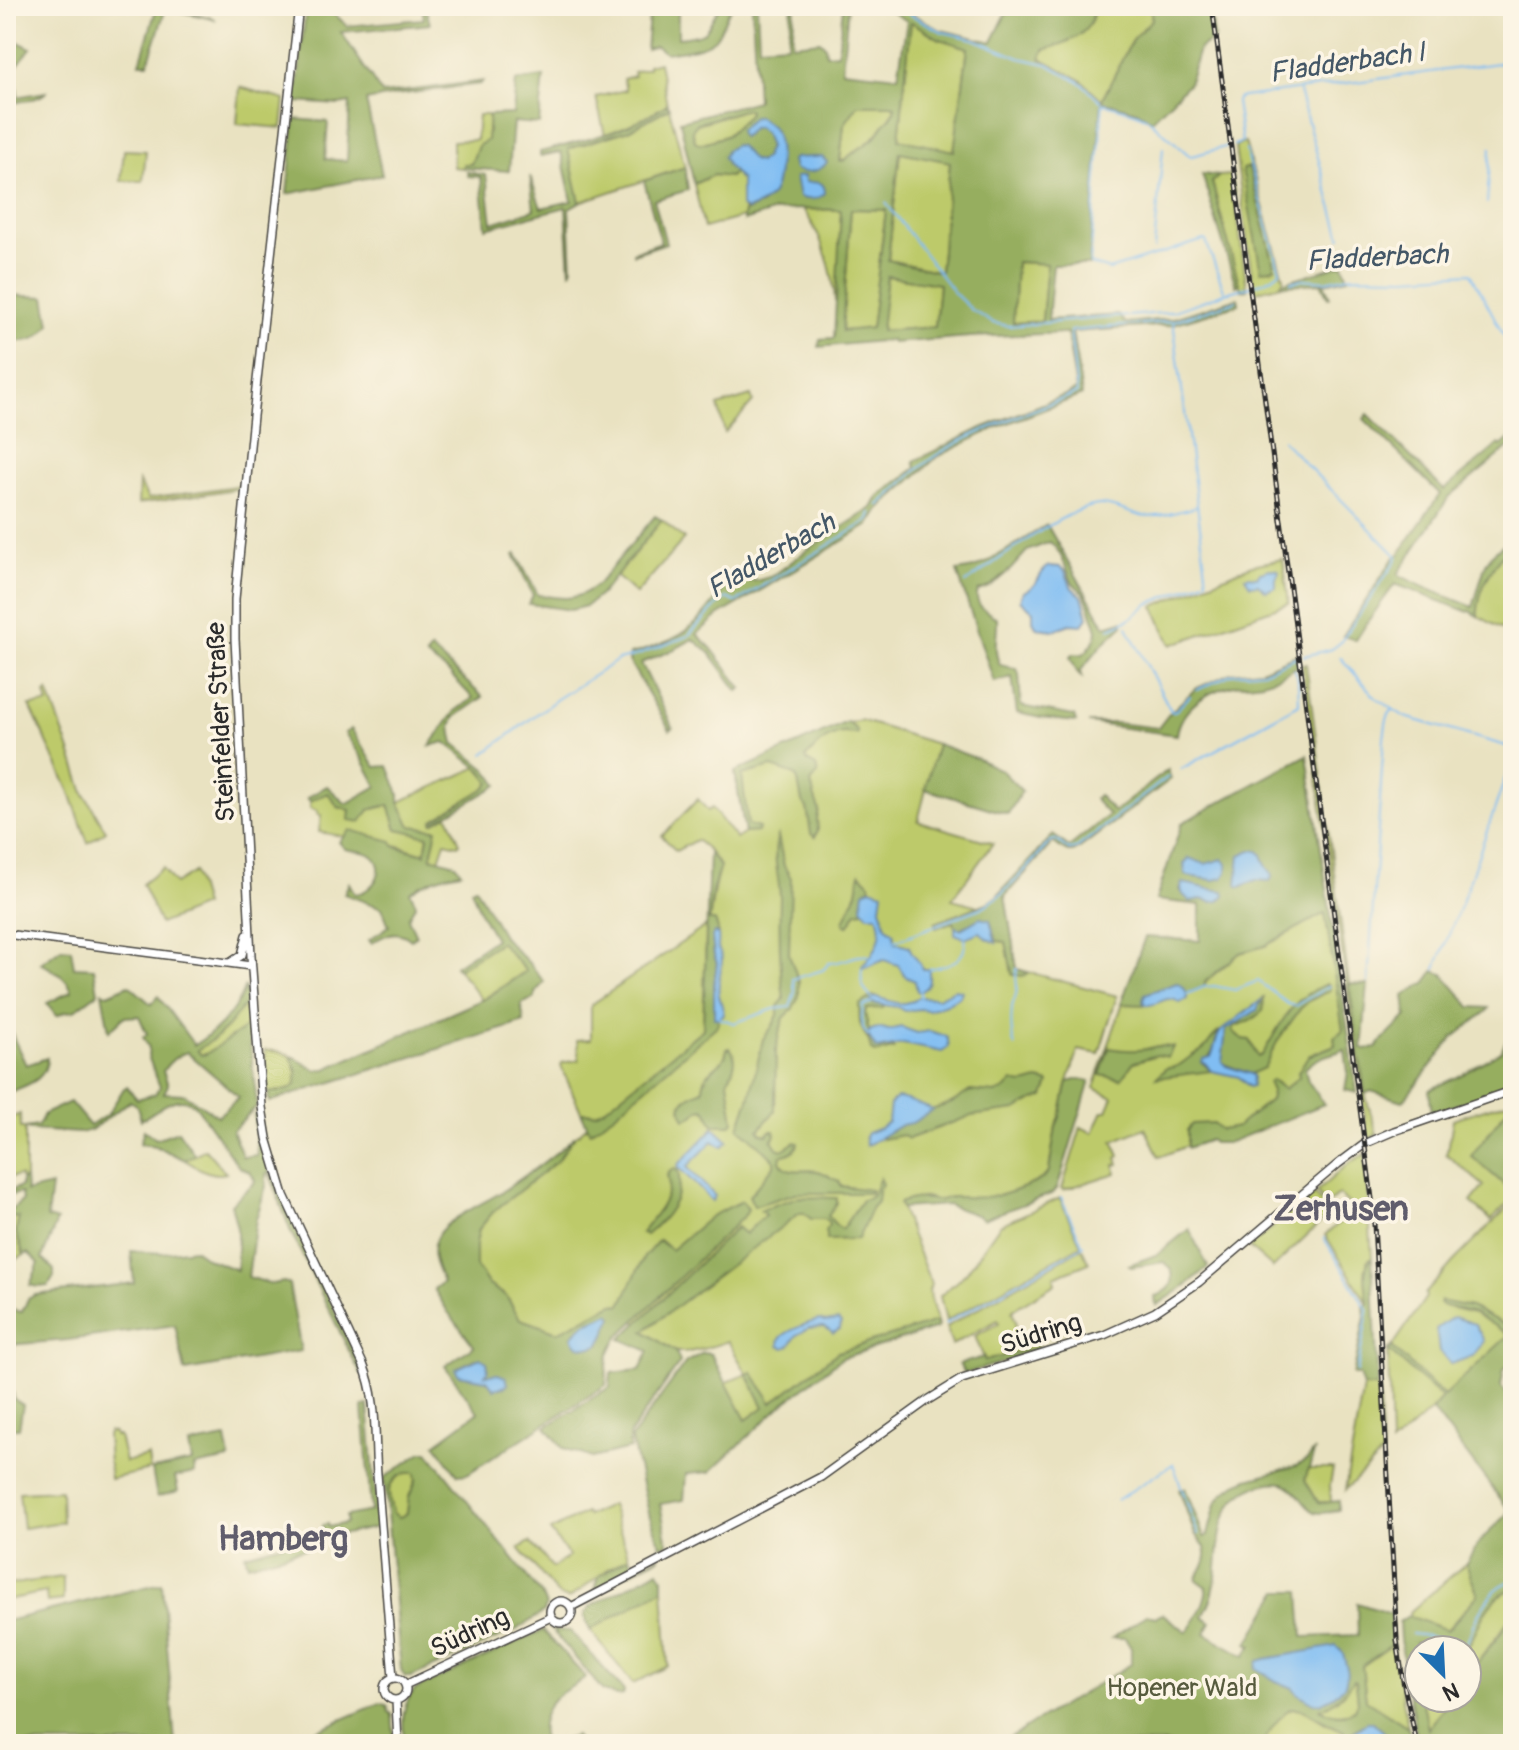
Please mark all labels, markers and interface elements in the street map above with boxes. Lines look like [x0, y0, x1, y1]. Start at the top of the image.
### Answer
water label: Fladderbach I [1267, 35, 1429, 91]
water label: Fladderbach [1305, 237, 1451, 279]
water label: Fladderbach [701, 504, 843, 607]
street label: Steinfelder Straße [200, 621, 242, 823]
district label: Zerhusen [1273, 1188, 1409, 1231]
street label: Südring [997, 1307, 1085, 1361]
district label: Hamberg [218, 1518, 348, 1561]
street label: Südring [426, 1601, 514, 1665]
north arrow [1403, 1634, 1483, 1714]
park label: Hopener Wald [1107, 1672, 1257, 1704]
text: N [1438, 1676, 1463, 1707]

